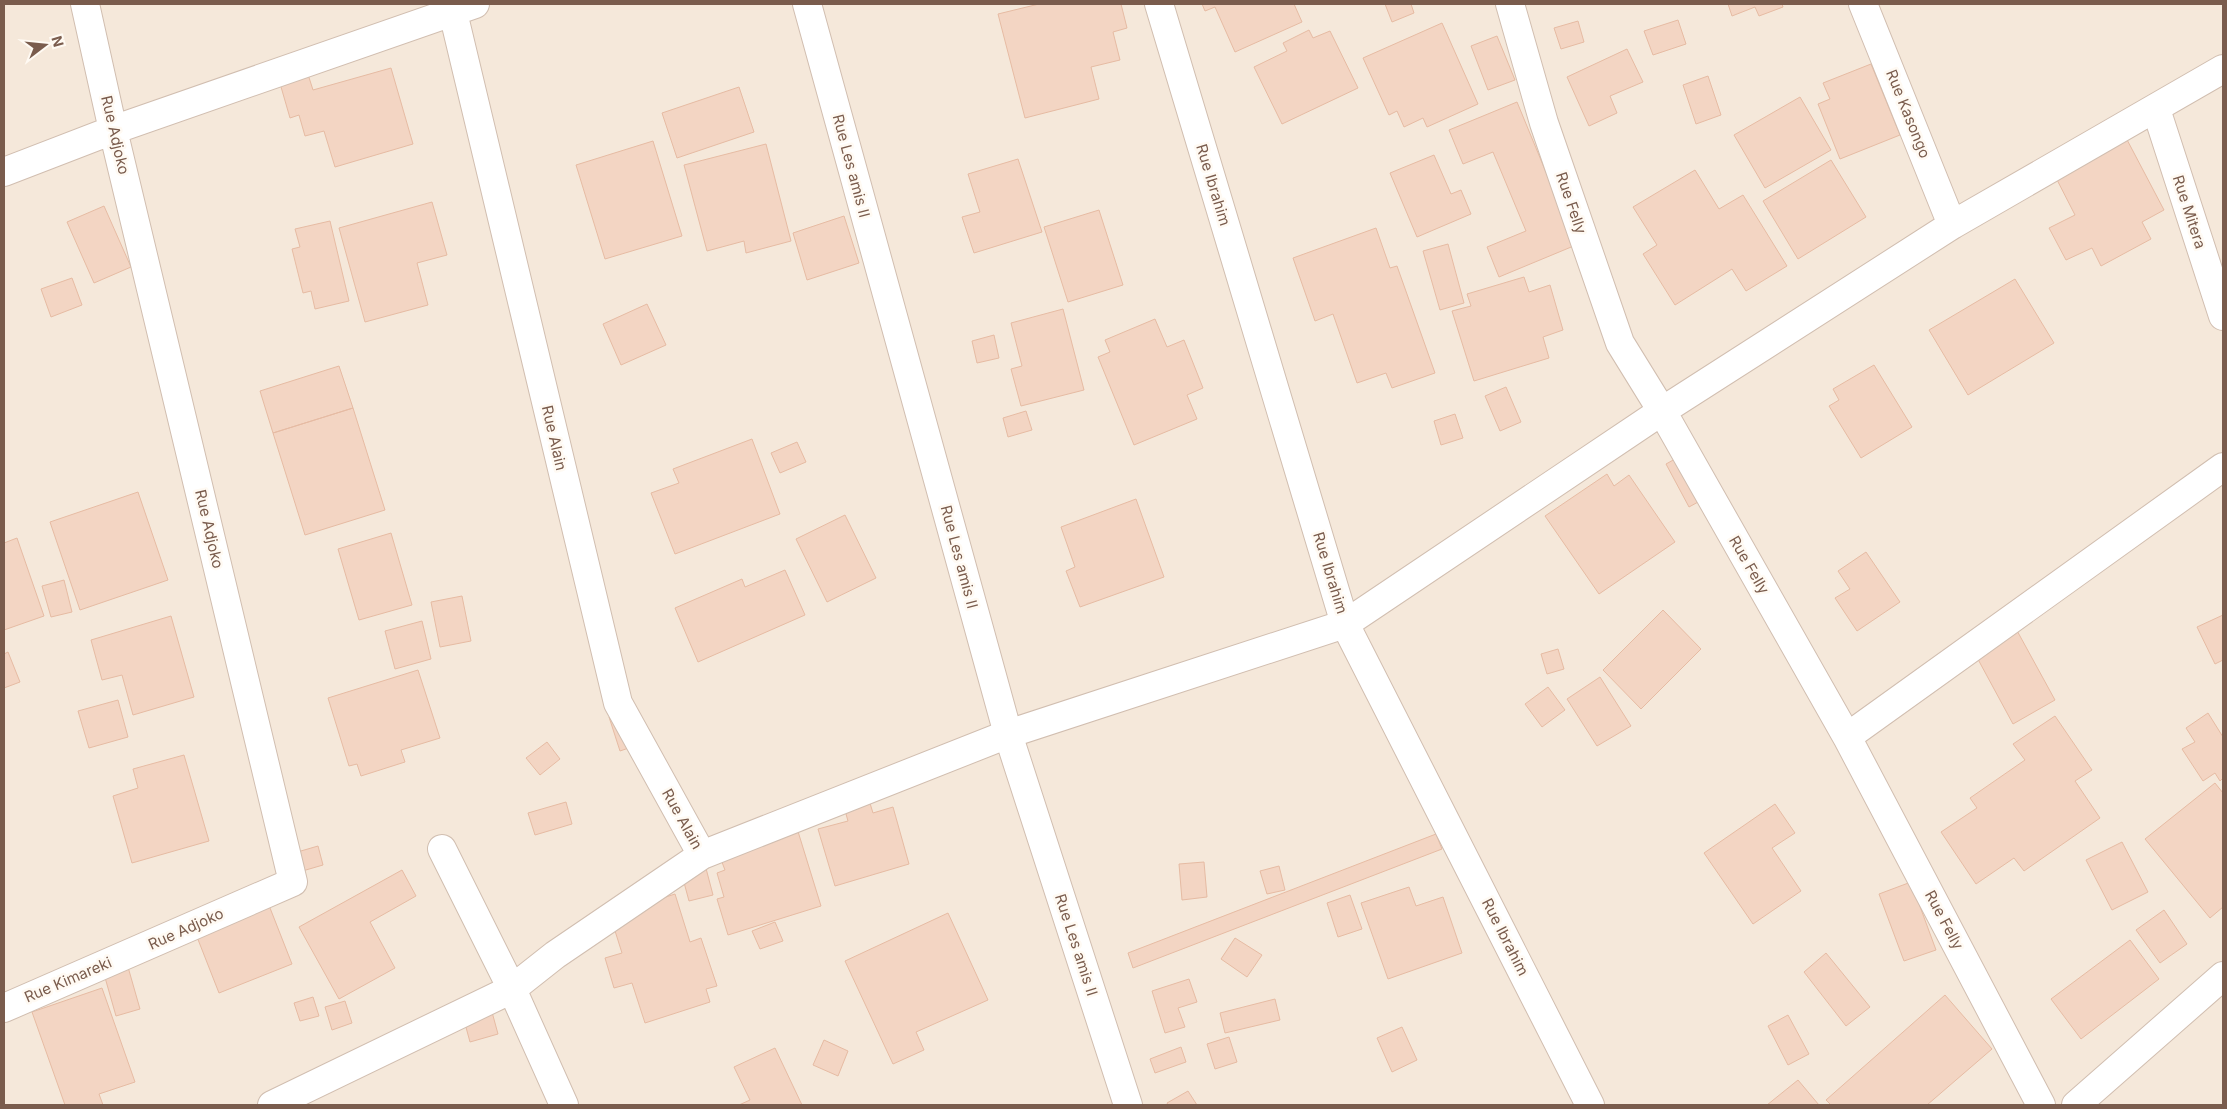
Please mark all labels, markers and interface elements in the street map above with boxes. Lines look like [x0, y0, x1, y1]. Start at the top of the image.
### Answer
north arrow [20, 20, 70, 70]
text: N [48, 34, 68, 49]
street label: Rue Kasongo [1882, 67, 1935, 161]
street label: Rue Adjoko [97, 94, 134, 176]
street label: Rue Les amis II [829, 112, 874, 220]
street label: Rue Ibrahim [1192, 142, 1235, 228]
street label: Rue Felly [1552, 169, 1591, 237]
street label: Rue Mitera [2169, 173, 2210, 251]
street label: Rue Alain [538, 403, 571, 472]
street label: Rue Adjoko [191, 488, 228, 570]
street label: Rue Les amis II [937, 503, 982, 611]
street label: Rue Ibrahim [1309, 530, 1352, 616]
street label: Rue Felly [1725, 532, 1774, 598]
street label: Rue Alain [658, 785, 707, 852]
street label: Rue Felly [1921, 887, 1968, 953]
street label: Rue Les amis II [1051, 891, 1102, 998]
street label: Rue Ibrahim [1478, 895, 1533, 979]
street label: Rue Adjoko [145, 903, 226, 954]
street label: Rue Kimareki [21, 953, 114, 1006]

